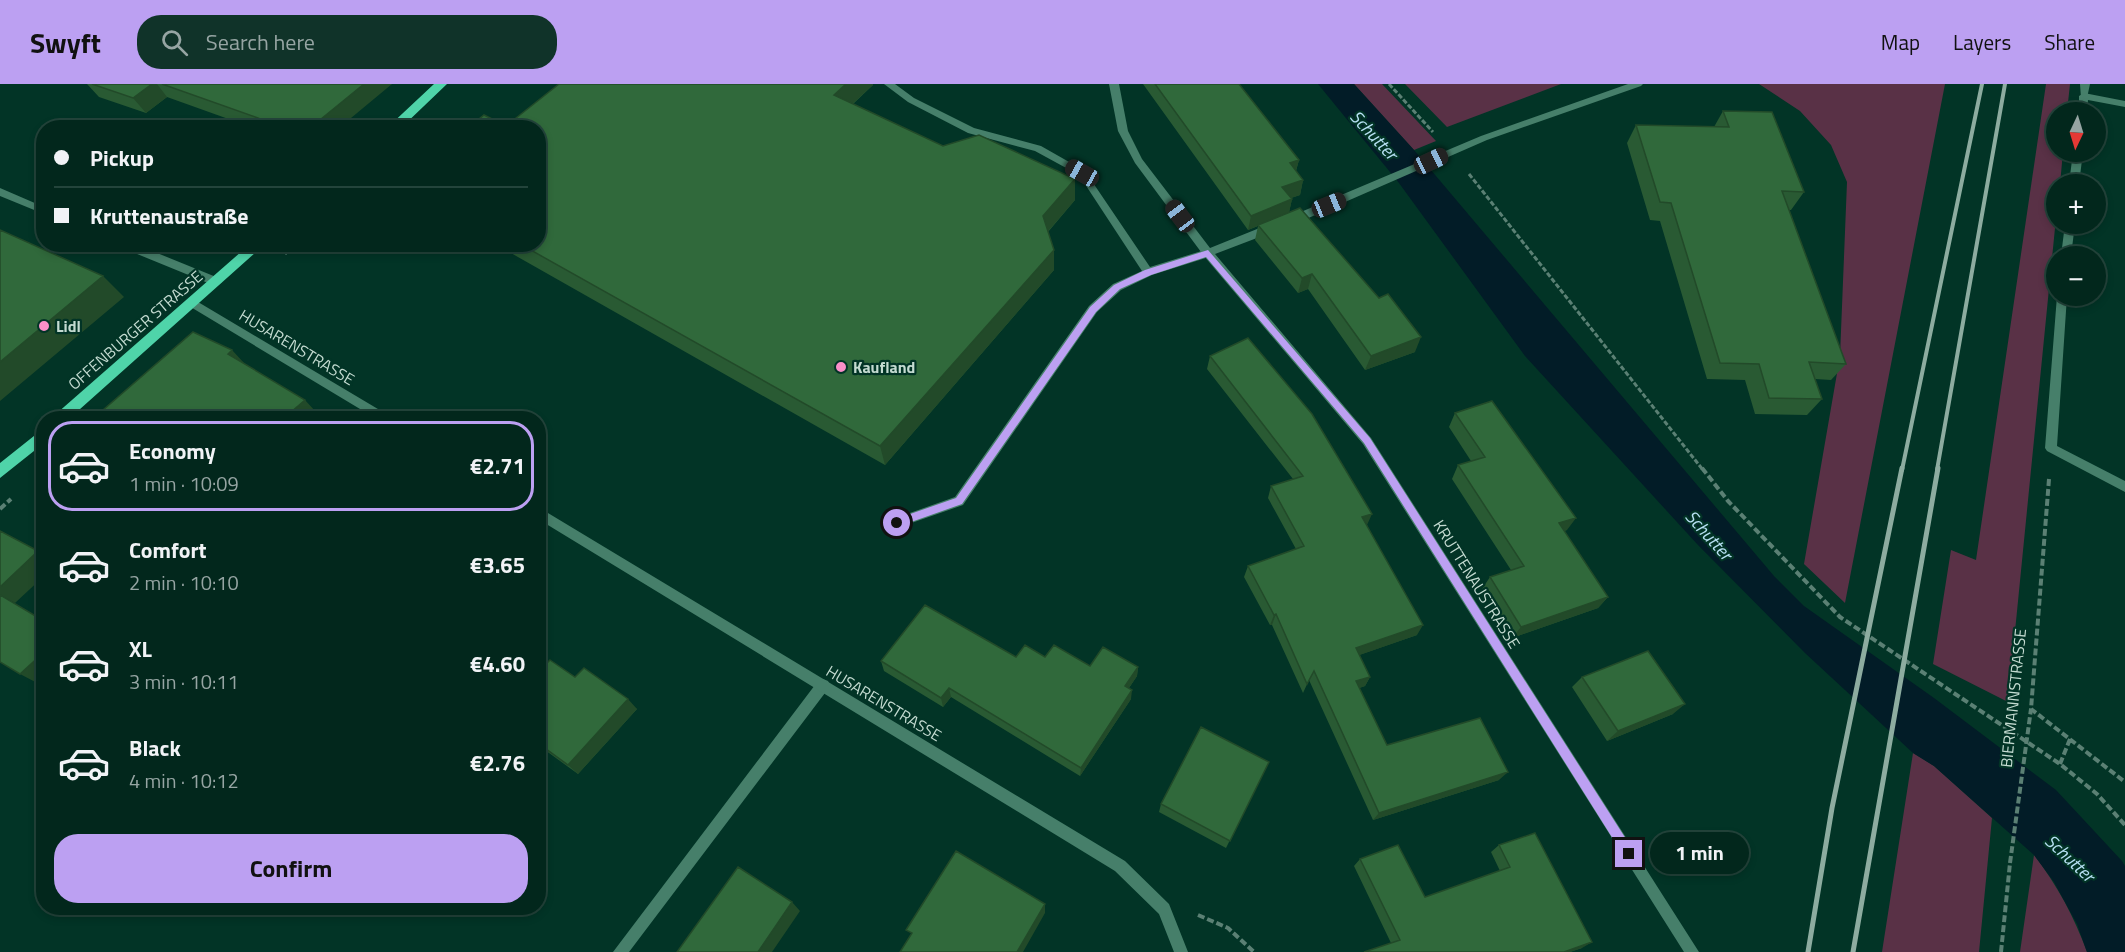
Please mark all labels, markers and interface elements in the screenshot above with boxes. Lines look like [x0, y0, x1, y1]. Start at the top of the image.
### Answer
search box [137, 15, 557, 69]
text: Swyft [30, 21, 101, 64]
text: Search here [206, 25, 315, 59]
icon: search [158, 26, 191, 59]
text: Map [1881, 26, 1920, 58]
text: Layers [1953, 26, 2011, 58]
text: Share [2044, 26, 2095, 58]
north arrow [2046, 102, 2106, 162]
map controls [2046, 102, 2106, 306]
water label: Schutter [1344, 104, 1406, 168]
text: Pickup [90, 141, 154, 175]
car [1411, 145, 1451, 177]
car [1062, 156, 1102, 190]
button: + [2046, 174, 2106, 234]
car [1309, 190, 1349, 220]
car [1162, 196, 1198, 236]
text: Kruttenaustraße [90, 199, 249, 233]
button: − [2046, 246, 2106, 306]
street label: OFFENBURGER STRASSE [62, 265, 208, 395]
street label: HUSARENSTRASSE [235, 303, 360, 391]
place label: Lidl [56, 314, 81, 338]
marker: Lidl [37, 319, 51, 333]
place label: Kaufland [853, 355, 915, 379]
marker: Kaufland [834, 360, 848, 374]
text: Economy [129, 434, 216, 468]
icon: car [57, 439, 111, 493]
text: €2.71 [470, 449, 525, 483]
text: 1 min · 10:09 [129, 468, 239, 499]
water label: Schutter [1679, 504, 1741, 568]
route start [883, 509, 910, 536]
street label: KRUTTENAUSTRASSE [1428, 515, 1526, 653]
text: Comfort [129, 533, 207, 567]
icon: car [57, 538, 111, 592]
text: €3.65 [470, 548, 525, 582]
text: 2 min · 10:10 [129, 567, 239, 598]
street label: BIERMANNSTRASSE [1994, 627, 2032, 769]
text: XL [129, 632, 152, 666]
icon: car [57, 637, 111, 691]
text: €4.60 [470, 647, 525, 681]
street label: HUSARENSTRASSE [822, 659, 947, 747]
text: 3 min · 10:11 [129, 666, 239, 697]
text: Black [129, 731, 181, 765]
icon: car [57, 736, 111, 790]
text: €2.76 [470, 746, 525, 780]
text: 4 min · 10:12 [129, 765, 239, 796]
water label: Schutter [2039, 828, 2103, 890]
callout: 1 min [1650, 833, 1749, 875]
button: Confirm [54, 834, 528, 903]
text: 1 min [1675, 837, 1724, 868]
route end [1615, 840, 1642, 867]

